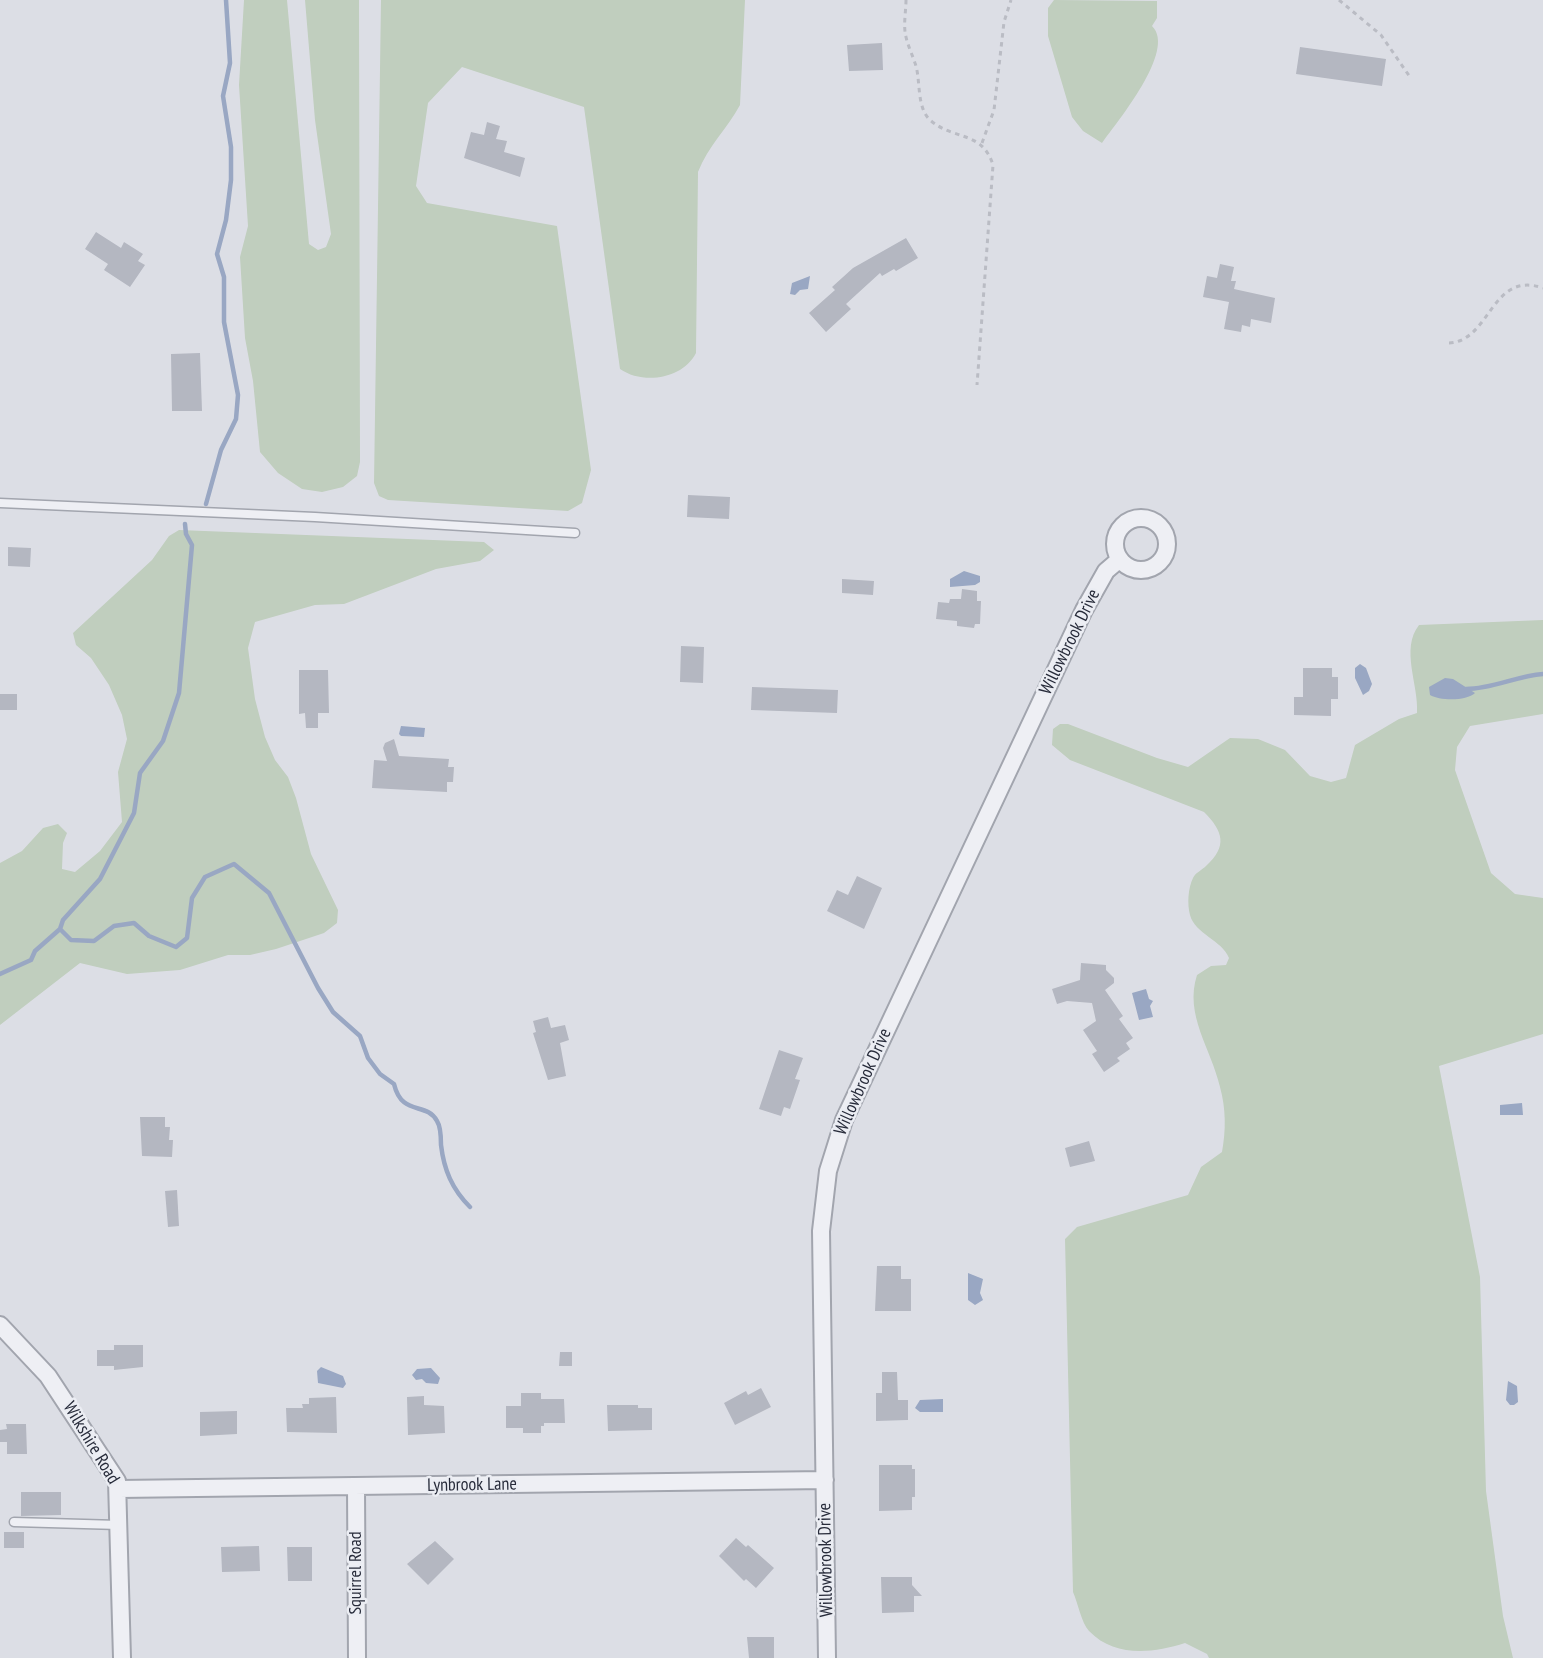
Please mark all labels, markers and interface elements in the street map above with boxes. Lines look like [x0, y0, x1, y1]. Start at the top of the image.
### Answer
street label: Willowbrook Drive [1035, 586, 1105, 698]
street label: Willowbrook Drive [830, 1025, 896, 1139]
street label: Wilkshire Road [58, 1398, 124, 1488]
street label: Lynbrook Lane [427, 1473, 517, 1497]
street label: Willowbrook Drive [814, 1503, 838, 1617]
street label: Squirrel Road [345, 1531, 367, 1615]

